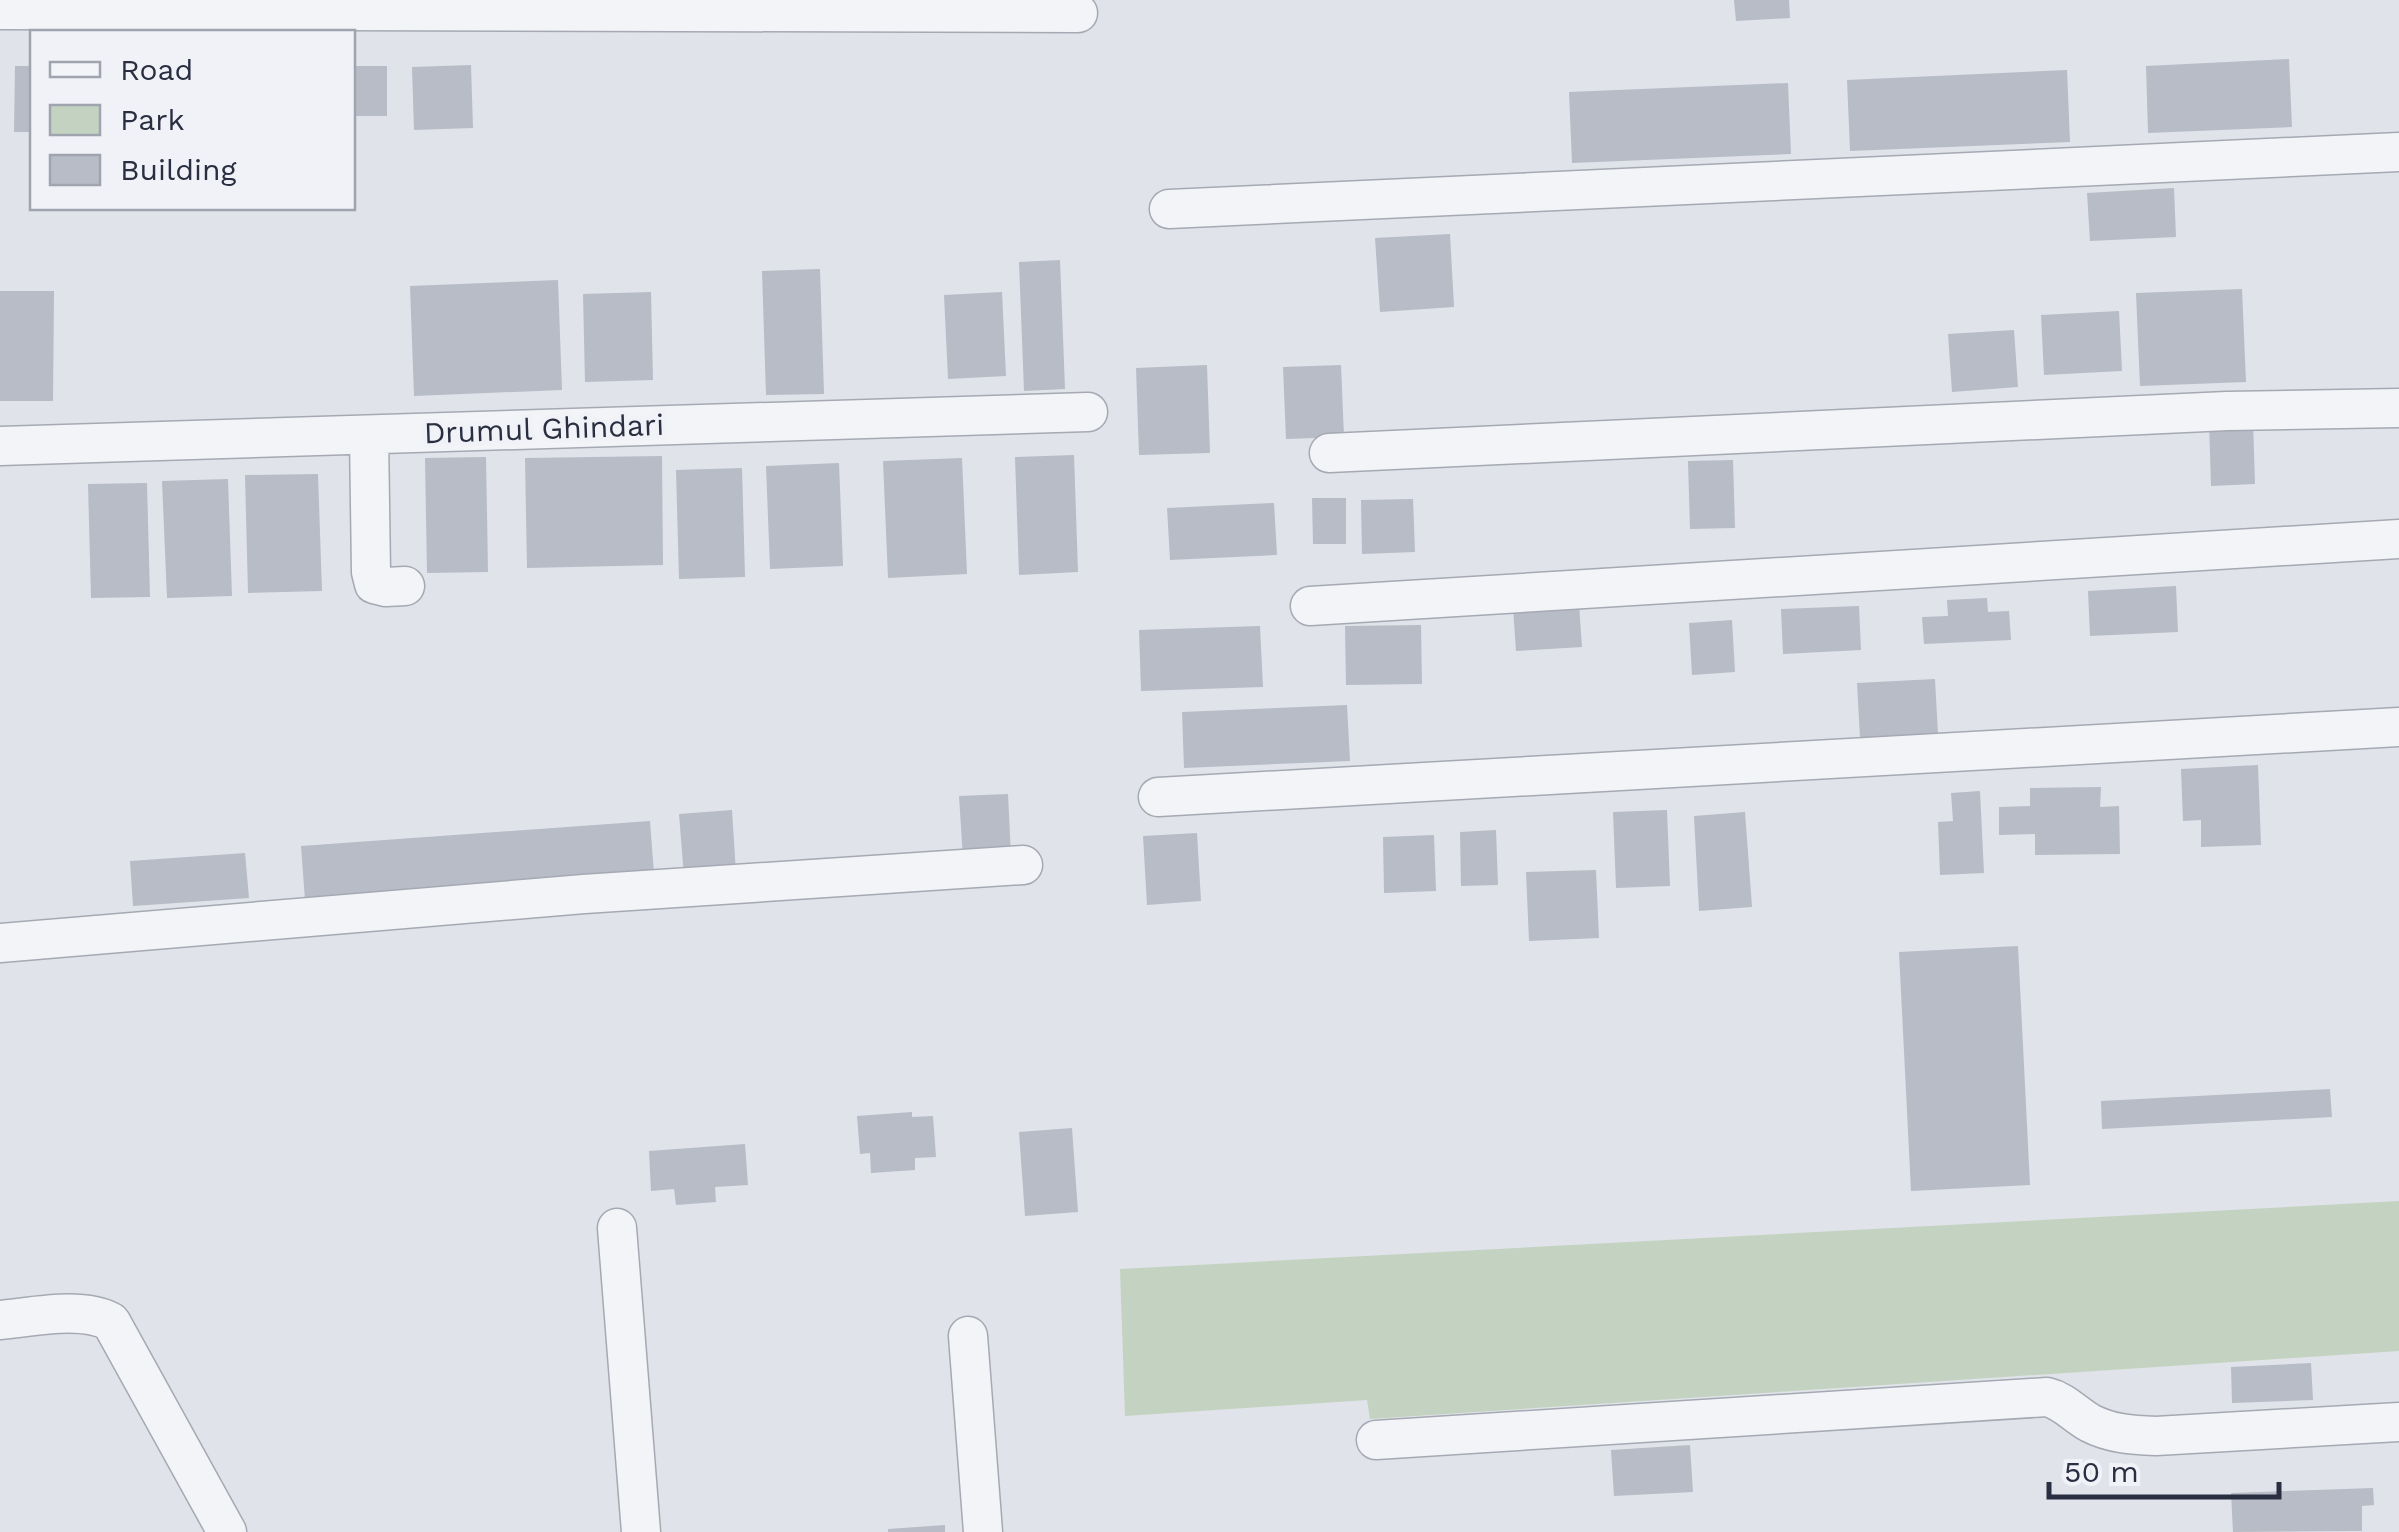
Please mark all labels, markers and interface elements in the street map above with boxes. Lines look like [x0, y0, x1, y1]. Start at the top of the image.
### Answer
legend [30, 30, 355, 210]
text: Road [120, 52, 193, 87]
text: Park [120, 102, 185, 137]
text: Building [120, 152, 237, 187]
street label: Drumul Ghindari [423, 407, 665, 450]
scale bar [2049, 1437, 2279, 1499]
text: 50 m [2064, 1454, 2139, 1489]

